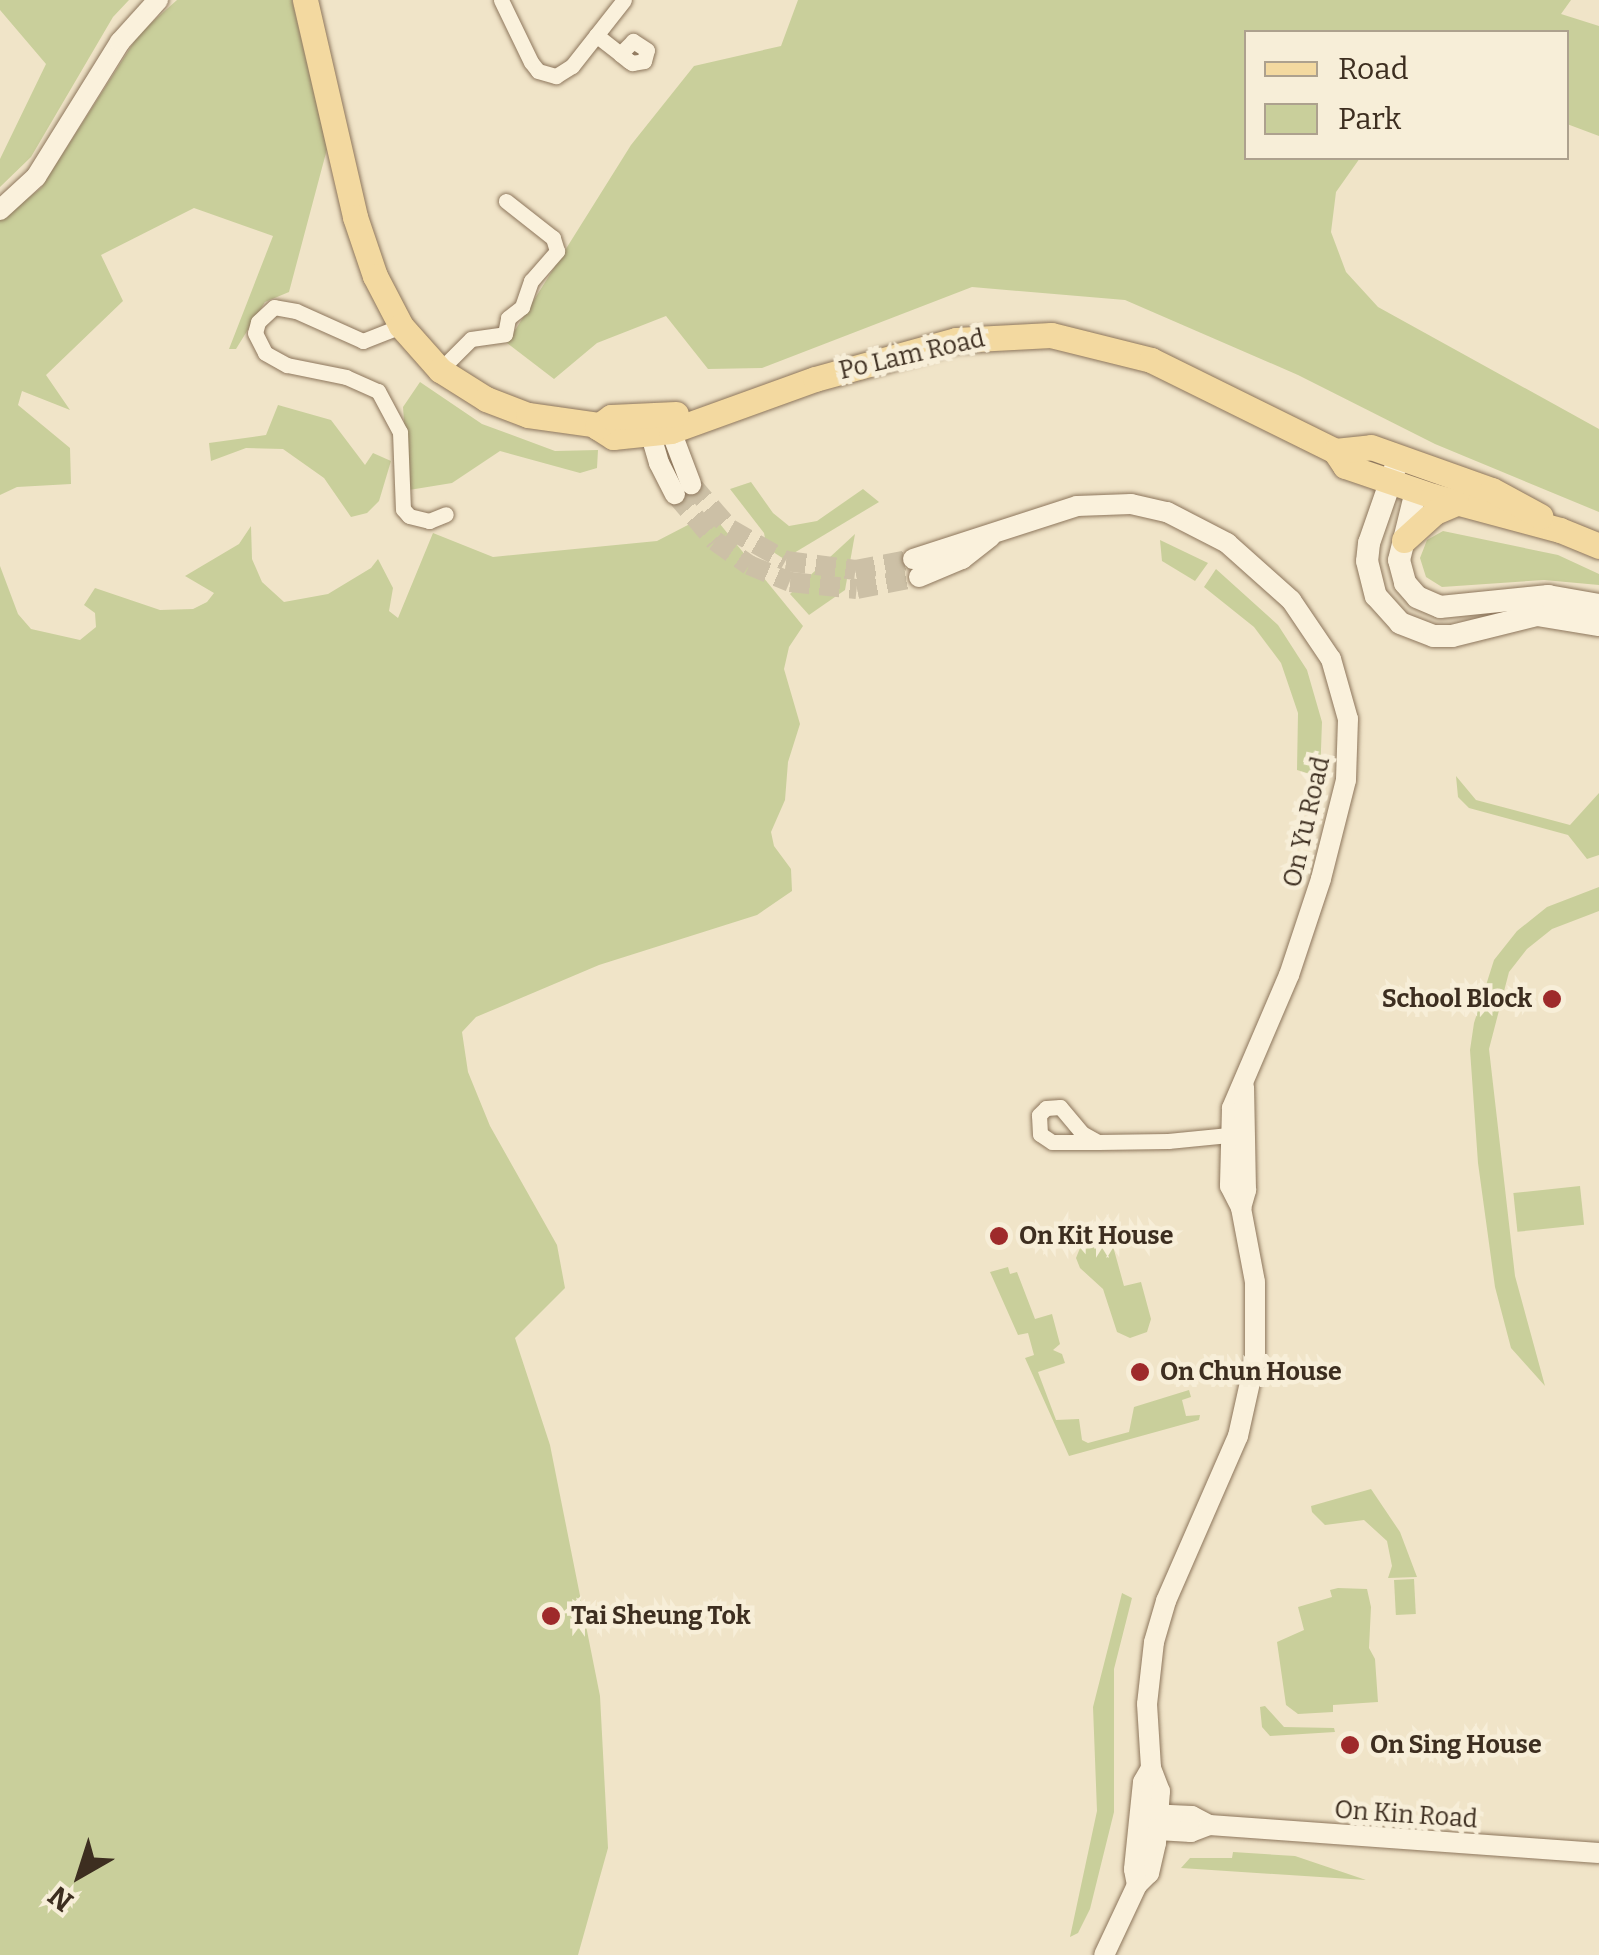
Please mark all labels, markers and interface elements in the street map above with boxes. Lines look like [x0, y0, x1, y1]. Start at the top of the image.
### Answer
legend [1244, 30, 1569, 160]
text: Road [1338, 51, 1409, 87]
text: Park [1338, 101, 1401, 137]
street label: Po Lam Road [836, 324, 988, 386]
street label: On Yu Road [1277, 754, 1337, 890]
place label: School Block [1382, 984, 1532, 1014]
marker: School Block [1541, 988, 1563, 1010]
place label: On Kit House [1019, 1221, 1173, 1251]
marker: On Kit House [988, 1225, 1010, 1247]
place label: On Chun House [1160, 1357, 1342, 1387]
marker: On Chun House [1129, 1361, 1151, 1383]
place label: Tai Sheung Tok [571, 1601, 751, 1631]
marker: Tai Sheung Tok [540, 1605, 562, 1627]
place label: On Sing House [1370, 1730, 1542, 1760]
marker: On Sing House [1339, 1734, 1361, 1756]
street label: On Kin Road [1333, 1795, 1479, 1835]
north arrow [30, 1825, 130, 1925]
text: N [42, 1879, 80, 1918]

